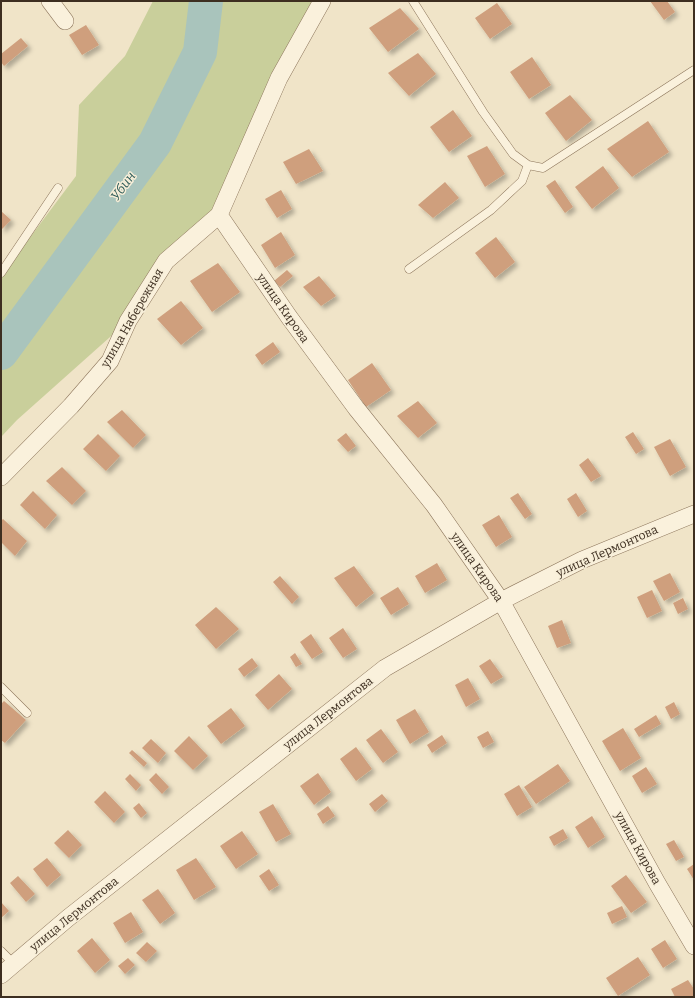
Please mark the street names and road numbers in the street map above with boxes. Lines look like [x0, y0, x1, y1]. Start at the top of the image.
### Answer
street label: улица Набережная [97, 266, 166, 371]
street label: улица Кирова [253, 270, 312, 346]
street label: улица Лермонтова [553, 522, 660, 580]
street label: улица Кирова [447, 529, 506, 605]
street label: улица Лермонтова [280, 673, 376, 753]
street label: улица Кирова [612, 808, 664, 887]
street label: улица Лермонтова [26, 874, 121, 955]

